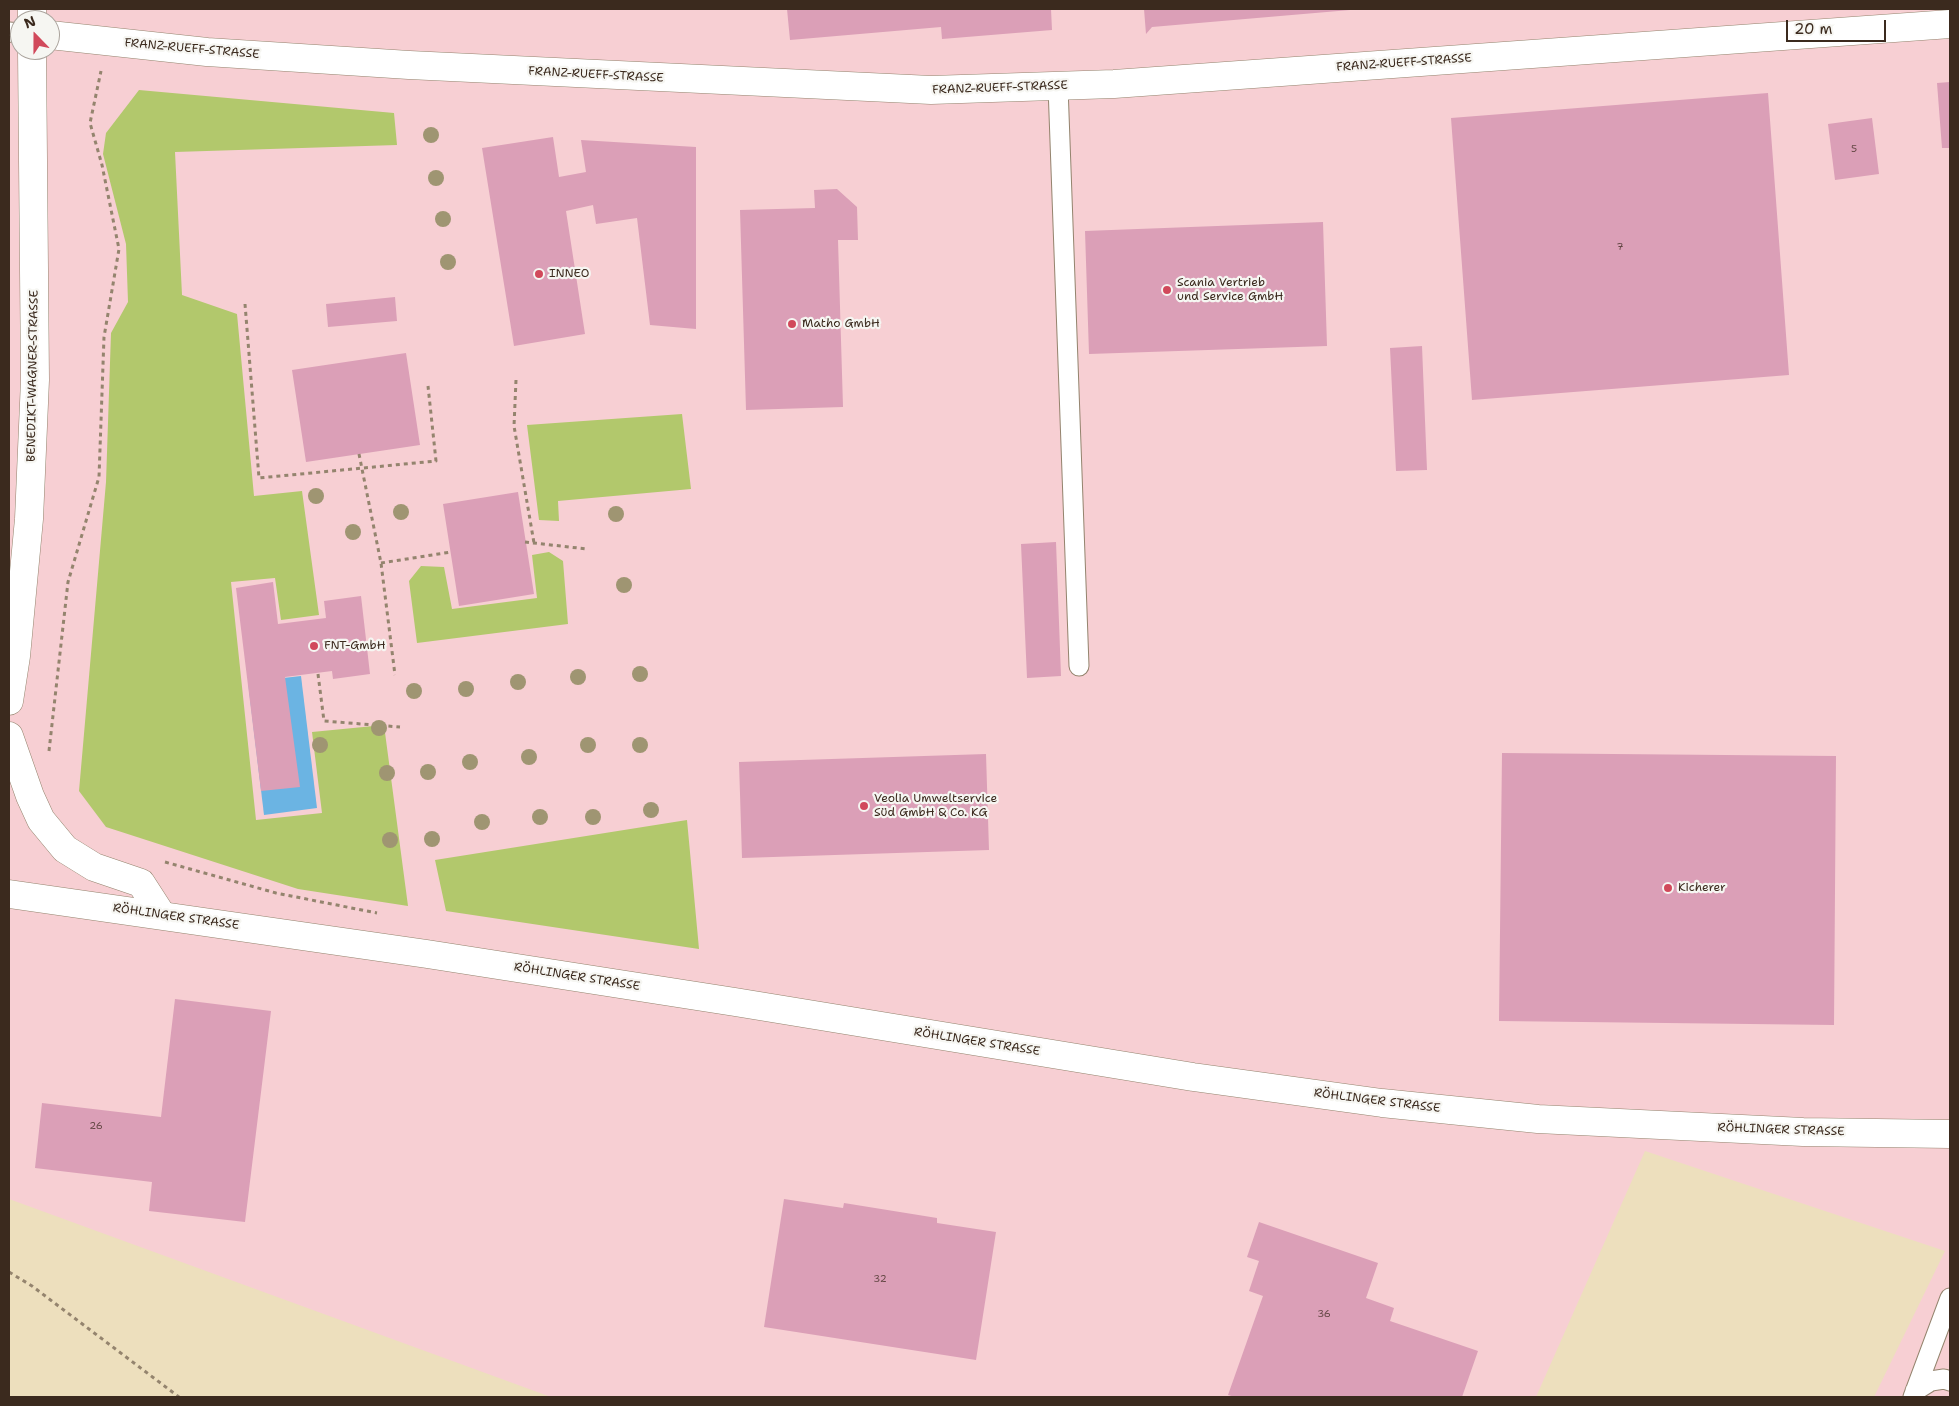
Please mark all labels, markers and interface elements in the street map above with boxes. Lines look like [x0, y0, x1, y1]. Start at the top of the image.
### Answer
north arrow [10, 10, 60, 60]
scale bar [1789, 10, 1889, 42]
text: N [21, 12, 38, 32]
text: 20 m [1794, 19, 1833, 39]
street label: FRANZ-RUEFF-STRASSE [124, 36, 260, 62]
street label: FRANZ-RUEFF-STRASSE [1336, 51, 1472, 75]
street label: FRANZ-RUEFF-STRASSE [528, 64, 664, 86]
street label: FRANZ-RUEFF-STRASSE [932, 78, 1068, 98]
house number: 5 [1851, 143, 1857, 155]
house number: 7 [1617, 241, 1623, 253]
place label: INNEO [549, 267, 589, 281]
marker: INNEO [533, 268, 545, 280]
place label: Scania Vertrieb und Service GmbH [1177, 276, 1283, 304]
marker: Scania Vertrieb und Service GmbH [1161, 284, 1173, 296]
street label: BENEDIKT-WAGNER-STRASSE [24, 290, 42, 462]
place label: Matho GmbH [802, 317, 880, 331]
marker: Matho GmbH [786, 318, 798, 330]
place label: FNT-GmbH [324, 639, 385, 653]
marker: FNT-GmbH [308, 640, 320, 652]
place label: Veolia Umweltservice Süd GmbH & Co. KG [874, 792, 997, 820]
marker: Veolia Umweltservice Süd GmbH & Co. KG [858, 800, 870, 812]
place label: Kicherer [1678, 881, 1726, 895]
marker: Kicherer [1662, 882, 1674, 894]
street label: RÖHLINGER STRASSE [112, 901, 240, 933]
street label: RÖHLINGER STRASSE [513, 960, 641, 994]
street label: RÖHLINGER STRASSE [913, 1025, 1041, 1059]
street label: RÖHLINGER STRASSE [1313, 1086, 1441, 1116]
house number: 26 [89, 1120, 103, 1132]
street label: RÖHLINGER STRASSE [1717, 1121, 1845, 1139]
house number: 32 [873, 1273, 887, 1285]
house number: 36 [1317, 1308, 1331, 1320]

